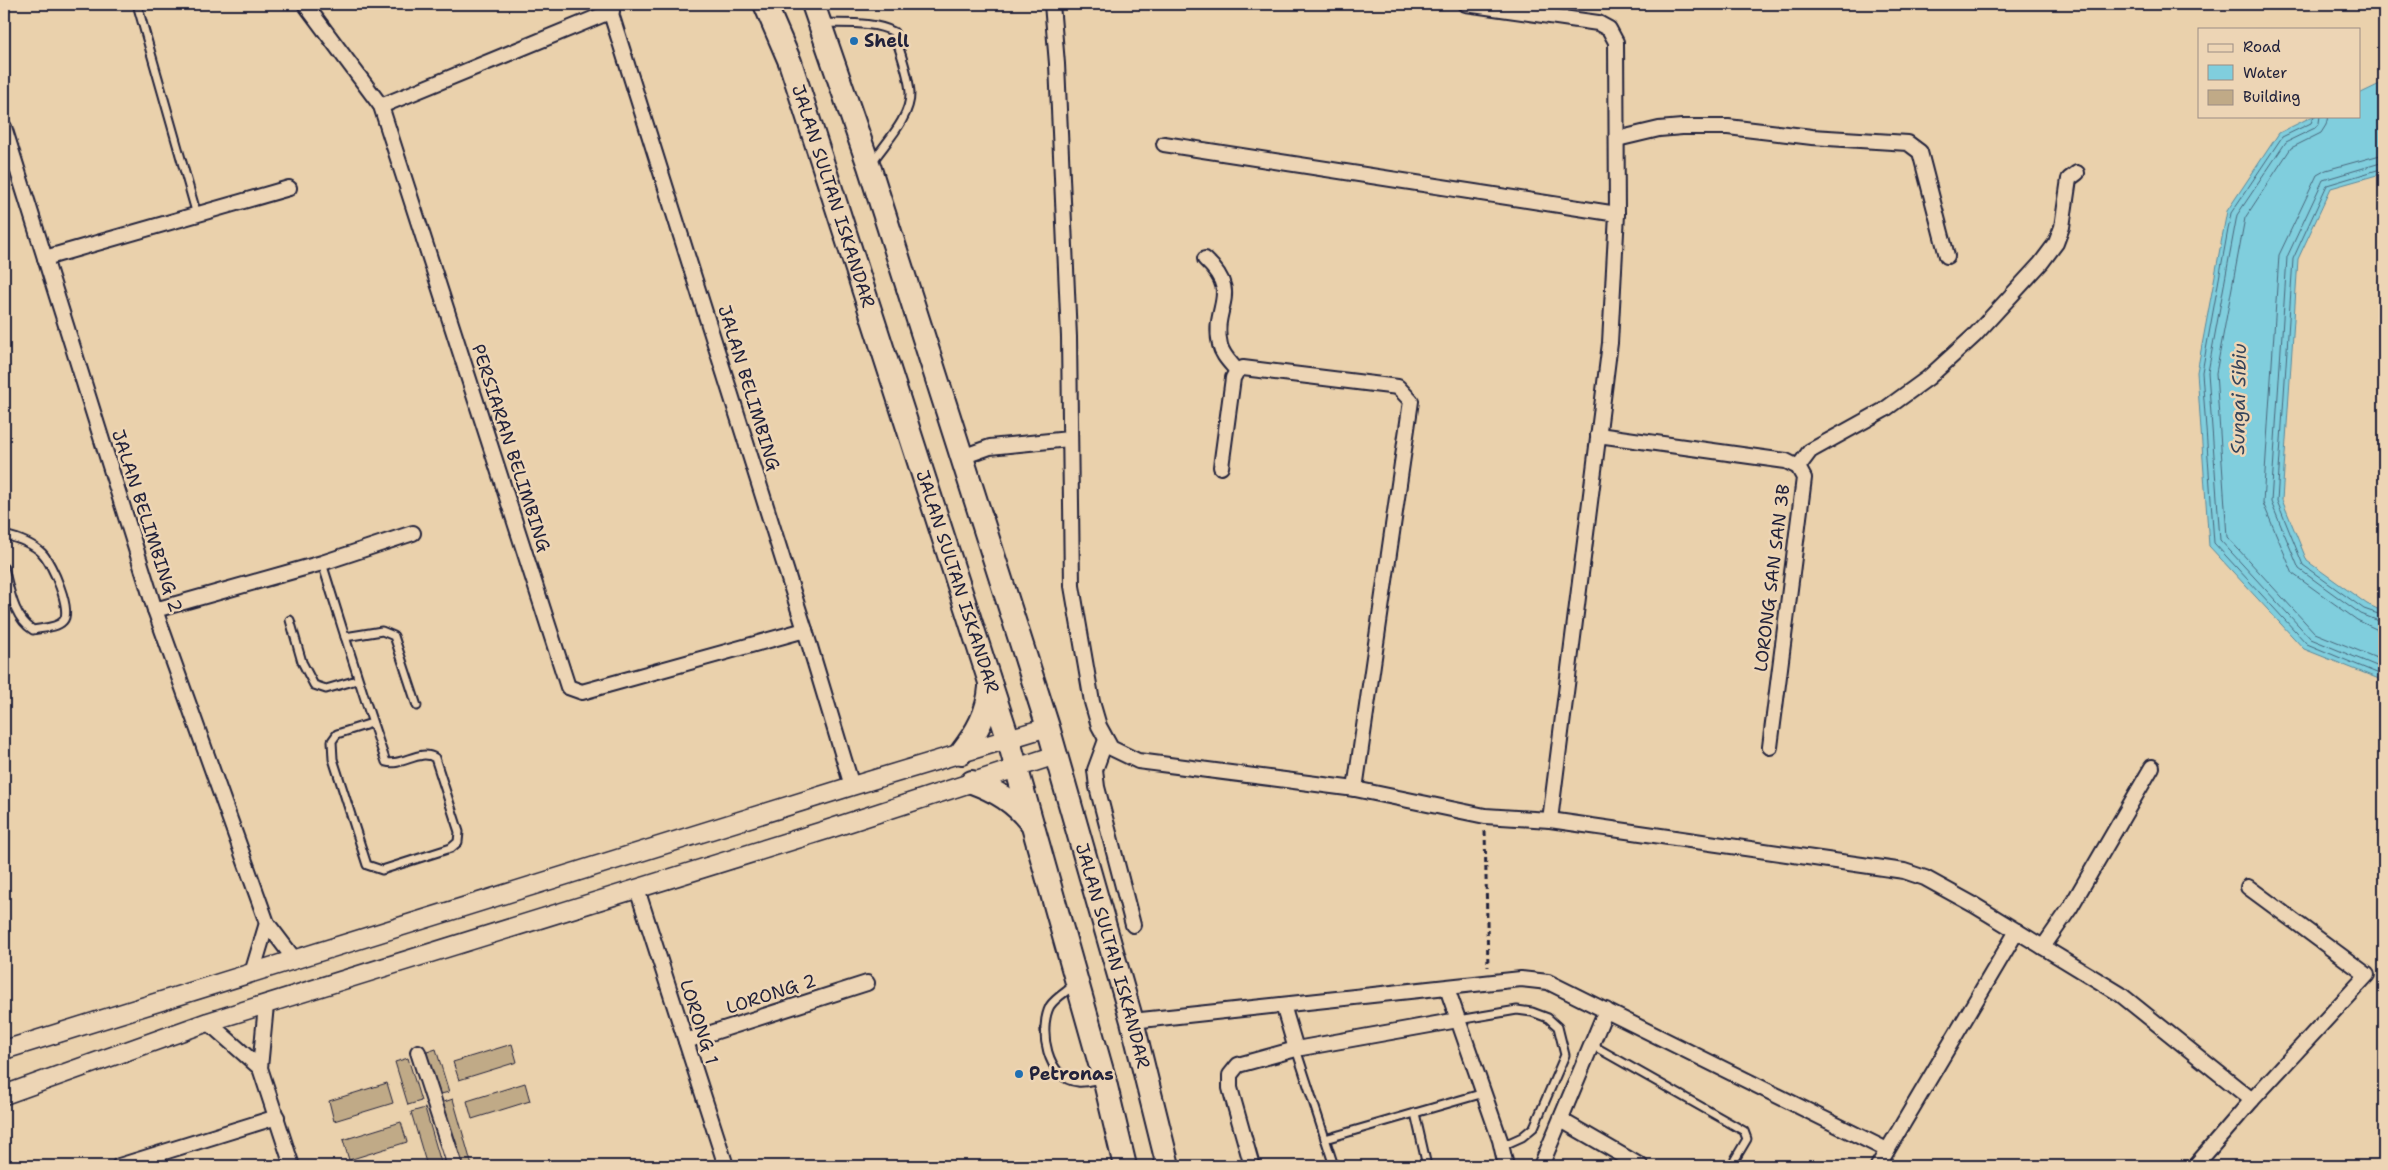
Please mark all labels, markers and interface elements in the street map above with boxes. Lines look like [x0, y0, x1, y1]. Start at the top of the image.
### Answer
legend [2198, 28, 2360, 118]
place label: Shell [864, 29, 909, 53]
marker: Shell [848, 35, 860, 47]
text: Road [2243, 37, 2281, 57]
text: Water [2243, 63, 2287, 83]
street label: JALAN SULTAN ISKANDAR [786, 81, 880, 311]
text: Building [2243, 87, 2300, 107]
street label: JALAN BELIMBING [712, 302, 786, 474]
street label: PERSIARAN BELIMBING [466, 341, 556, 555]
water label: Sungai Sibiu [2225, 343, 2252, 455]
street label: JALAN BELIMBING 2 [106, 427, 188, 615]
street label: JALAN SULTAN ISKANDAR [910, 467, 1005, 696]
street label: LORONG SAN SAN 3B [1749, 483, 1795, 673]
street label: JALAN SULTAN ISKANDAR [1070, 840, 1155, 1071]
street label: LORONG 2 [723, 968, 819, 1020]
street label: LORONG 1 [674, 976, 724, 1068]
place label: Petronas [1029, 1062, 1114, 1086]
marker: Petronas [1013, 1068, 1025, 1080]

